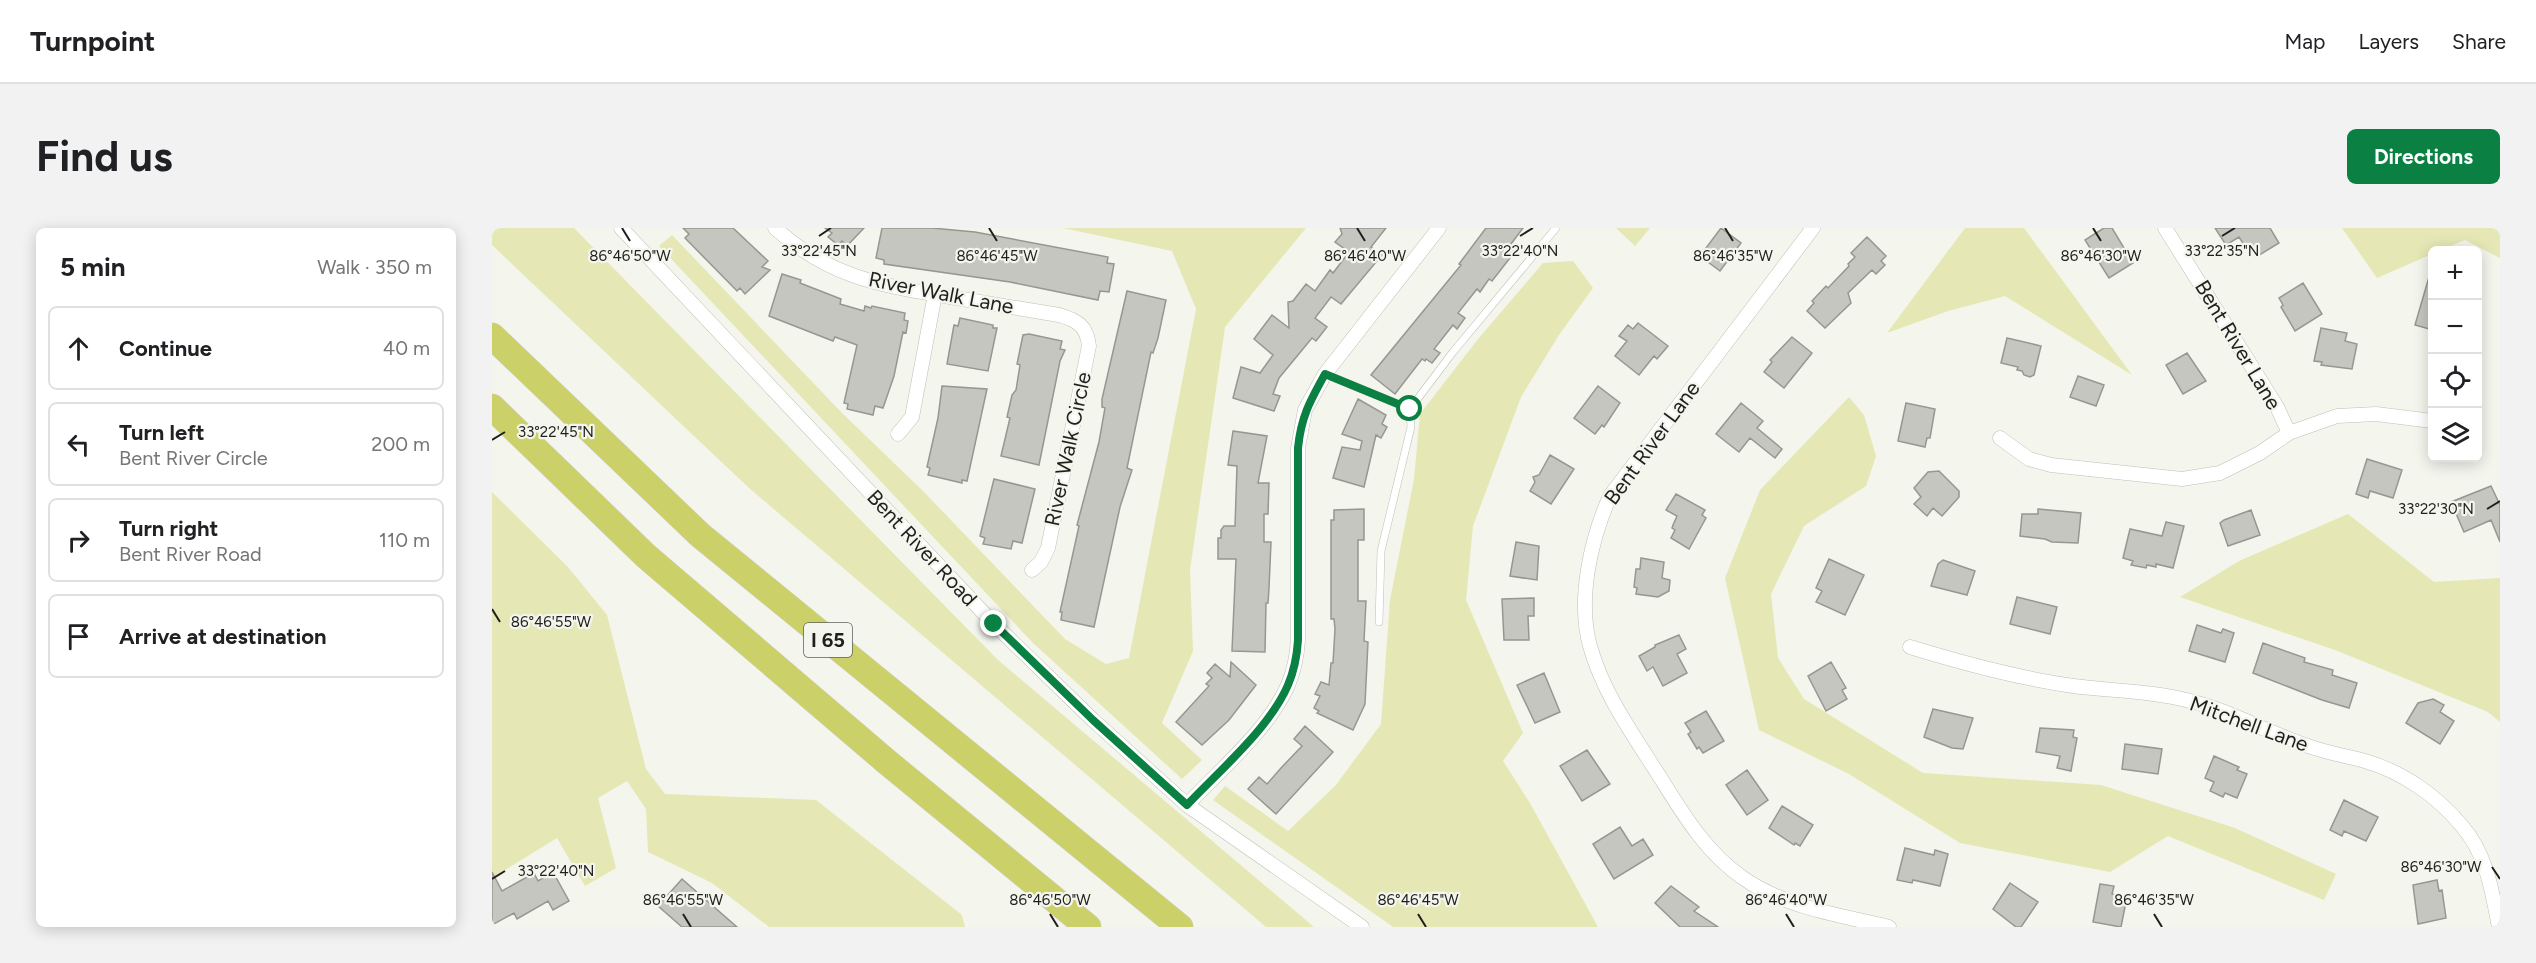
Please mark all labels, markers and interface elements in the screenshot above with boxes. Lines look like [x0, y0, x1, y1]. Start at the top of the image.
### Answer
text: Turnpoint [30, 24, 155, 58]
text: Map [2285, 29, 2325, 54]
text: Layers [2358, 29, 2419, 54]
text: Share [2452, 29, 2506, 54]
button: Directions [2347, 129, 2500, 184]
text: Find us [36, 131, 173, 182]
text: 33°22'45"N [781, 242, 857, 260]
text: 33°22'40"N [1482, 242, 1558, 260]
text: 33°22'35"N [2185, 242, 2259, 260]
map controls [2428, 246, 2482, 462]
button: + [2428, 246, 2482, 300]
text: 86°46'50"W [589, 247, 671, 265]
text: 86°46'45"W [956, 247, 1038, 265]
text: 86°46'40"W [1324, 247, 1407, 265]
text: 86°46'35"W [1693, 247, 1774, 265]
text: 86°46'30"W [2060, 247, 2142, 265]
text: 5 min [60, 251, 126, 283]
text: Walk · 350 m [317, 255, 432, 279]
street label: River Walk Lane [866, 266, 1016, 319]
street label: Bent River Lane [2190, 276, 2287, 414]
button: − [2428, 300, 2482, 354]
icon: ahead [62, 332, 95, 365]
text: Continue [119, 335, 212, 362]
text: 40 m [383, 336, 430, 360]
button: locate [2428, 354, 2482, 408]
street label: River Walk Circle [1039, 370, 1096, 528]
street label: Bent River Lane [1598, 376, 1705, 509]
route start [1396, 395, 1422, 421]
button: layers [2428, 408, 2482, 462]
text: Turn left [119, 419, 205, 446]
text: 33°22'45"N [518, 423, 594, 441]
icon: left [62, 428, 95, 461]
text: 200 m [371, 432, 430, 456]
text: Bent River Circle [119, 446, 268, 470]
street label: Bent River Road [862, 484, 983, 611]
text: 33°22'30"N [2398, 500, 2474, 518]
text: Turn right [119, 515, 218, 542]
icon: right [62, 524, 95, 557]
text: 110 m [379, 528, 430, 552]
text: Bent River Road [119, 542, 262, 566]
route end [980, 610, 1006, 636]
text: 86°46'55"W [511, 613, 592, 631]
icon: arrive [62, 620, 95, 653]
text: Arrive at destination [119, 623, 327, 650]
road number: I 65 [804, 623, 852, 657]
street label: Mitchell Lane [2186, 691, 2312, 757]
text: 86°46'30"W [2400, 858, 2482, 876]
text: 33°22'40"N [518, 862, 594, 880]
text: 86°46'55"W [643, 891, 724, 909]
text: 86°46'50"W [1009, 891, 1091, 909]
text: 86°46'45"W [1377, 891, 1459, 909]
text: 86°46'40"W [1745, 891, 1828, 909]
text: 86°46'35"W [2114, 891, 2195, 909]

